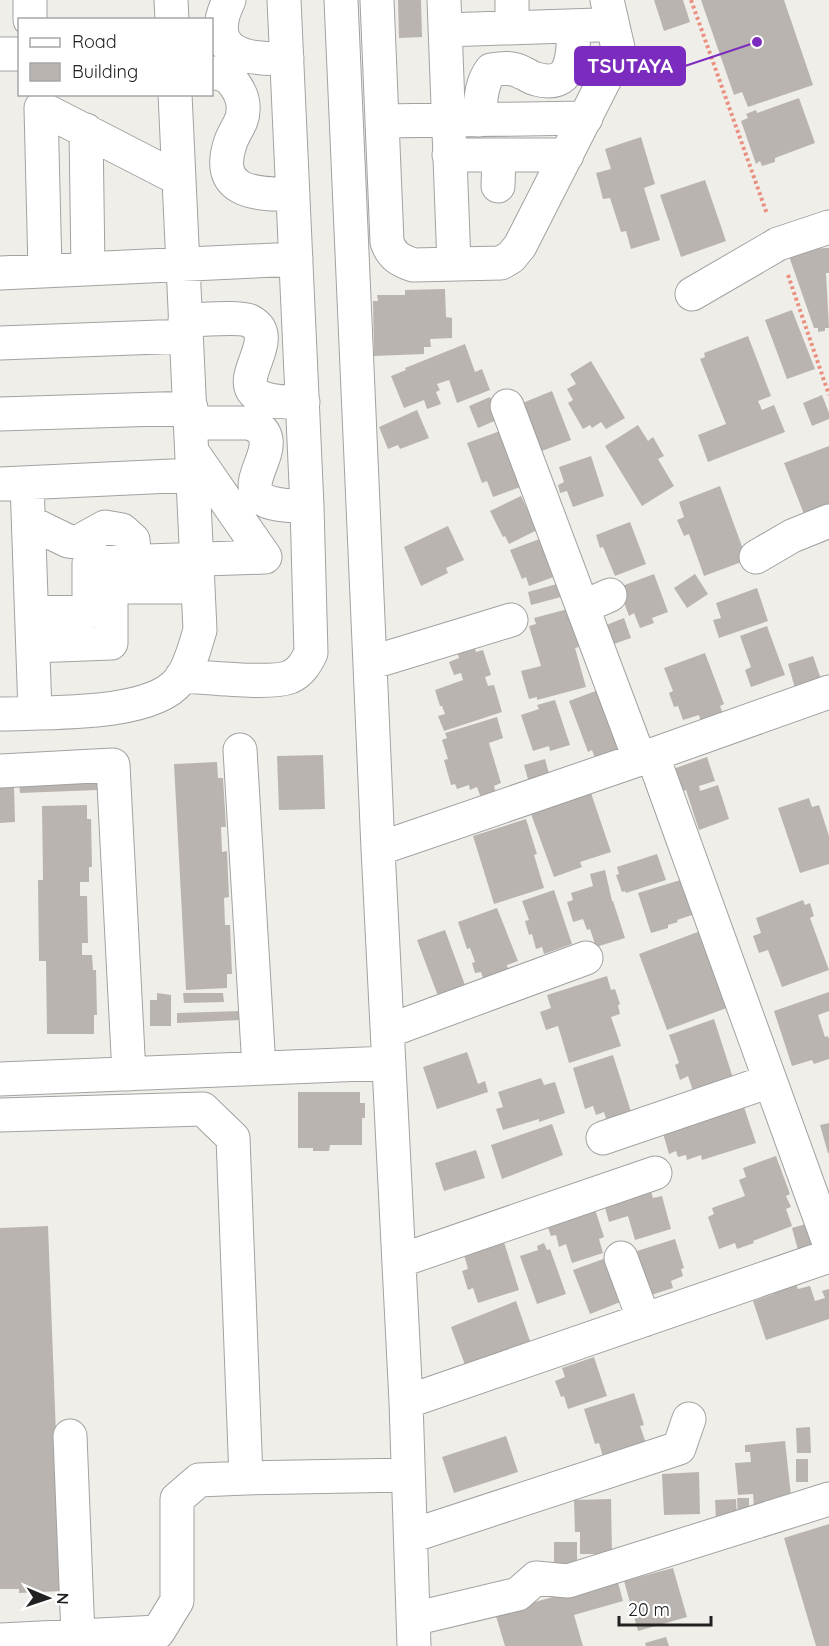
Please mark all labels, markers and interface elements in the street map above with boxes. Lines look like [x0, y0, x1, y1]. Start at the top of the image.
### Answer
legend [18, 18, 213, 96]
text: Road [72, 30, 117, 53]
callout: TSUTAYA [575, 47, 685, 85]
text: TSUTAYA [587, 53, 673, 78]
text: Building [72, 60, 138, 83]
north arrow [18, 1568, 78, 1628]
scale bar [619, 1589, 710, 1627]
text: N [53, 1592, 73, 1605]
text: 20 m [628, 1598, 670, 1621]

